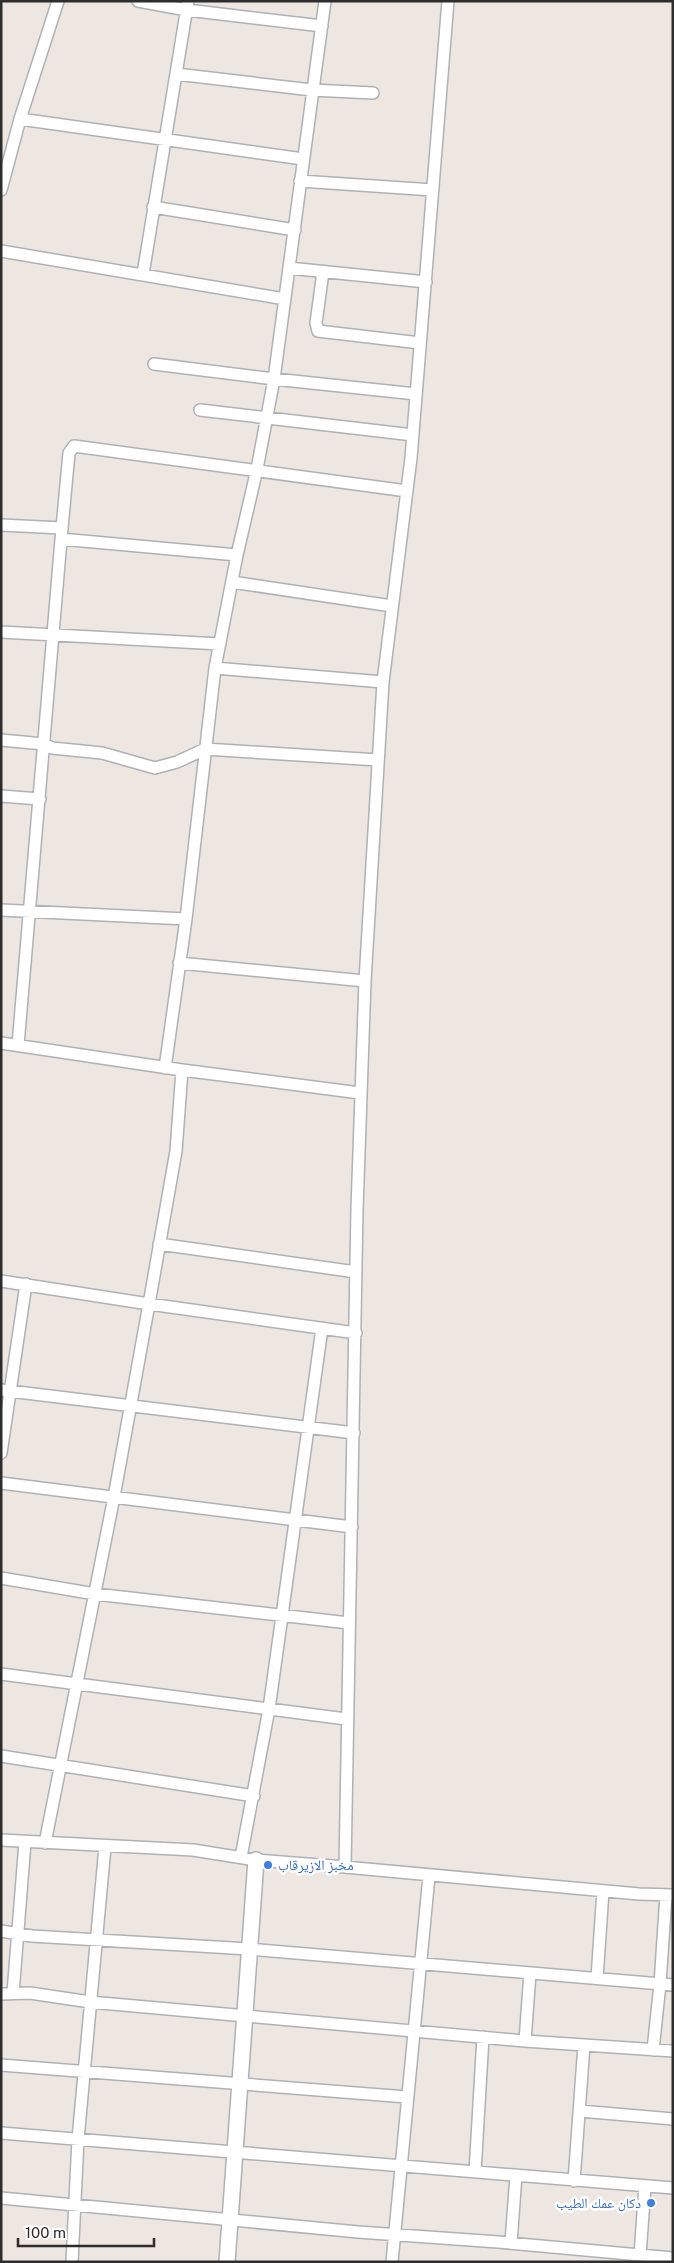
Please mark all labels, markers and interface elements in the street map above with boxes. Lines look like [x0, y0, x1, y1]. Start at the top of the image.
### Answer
place label: مخبز الازيرقاب [278, 1857, 354, 1874]
marker: مخبز الازيرقاب [262, 1859, 274, 1871]
place label: دكان عمك الطيب [556, 2195, 641, 2212]
marker: دكان عمك الطيب [645, 2197, 657, 2209]
scale bar [18, 2216, 154, 2248]
text: 100 m [25, 2224, 66, 2241]

